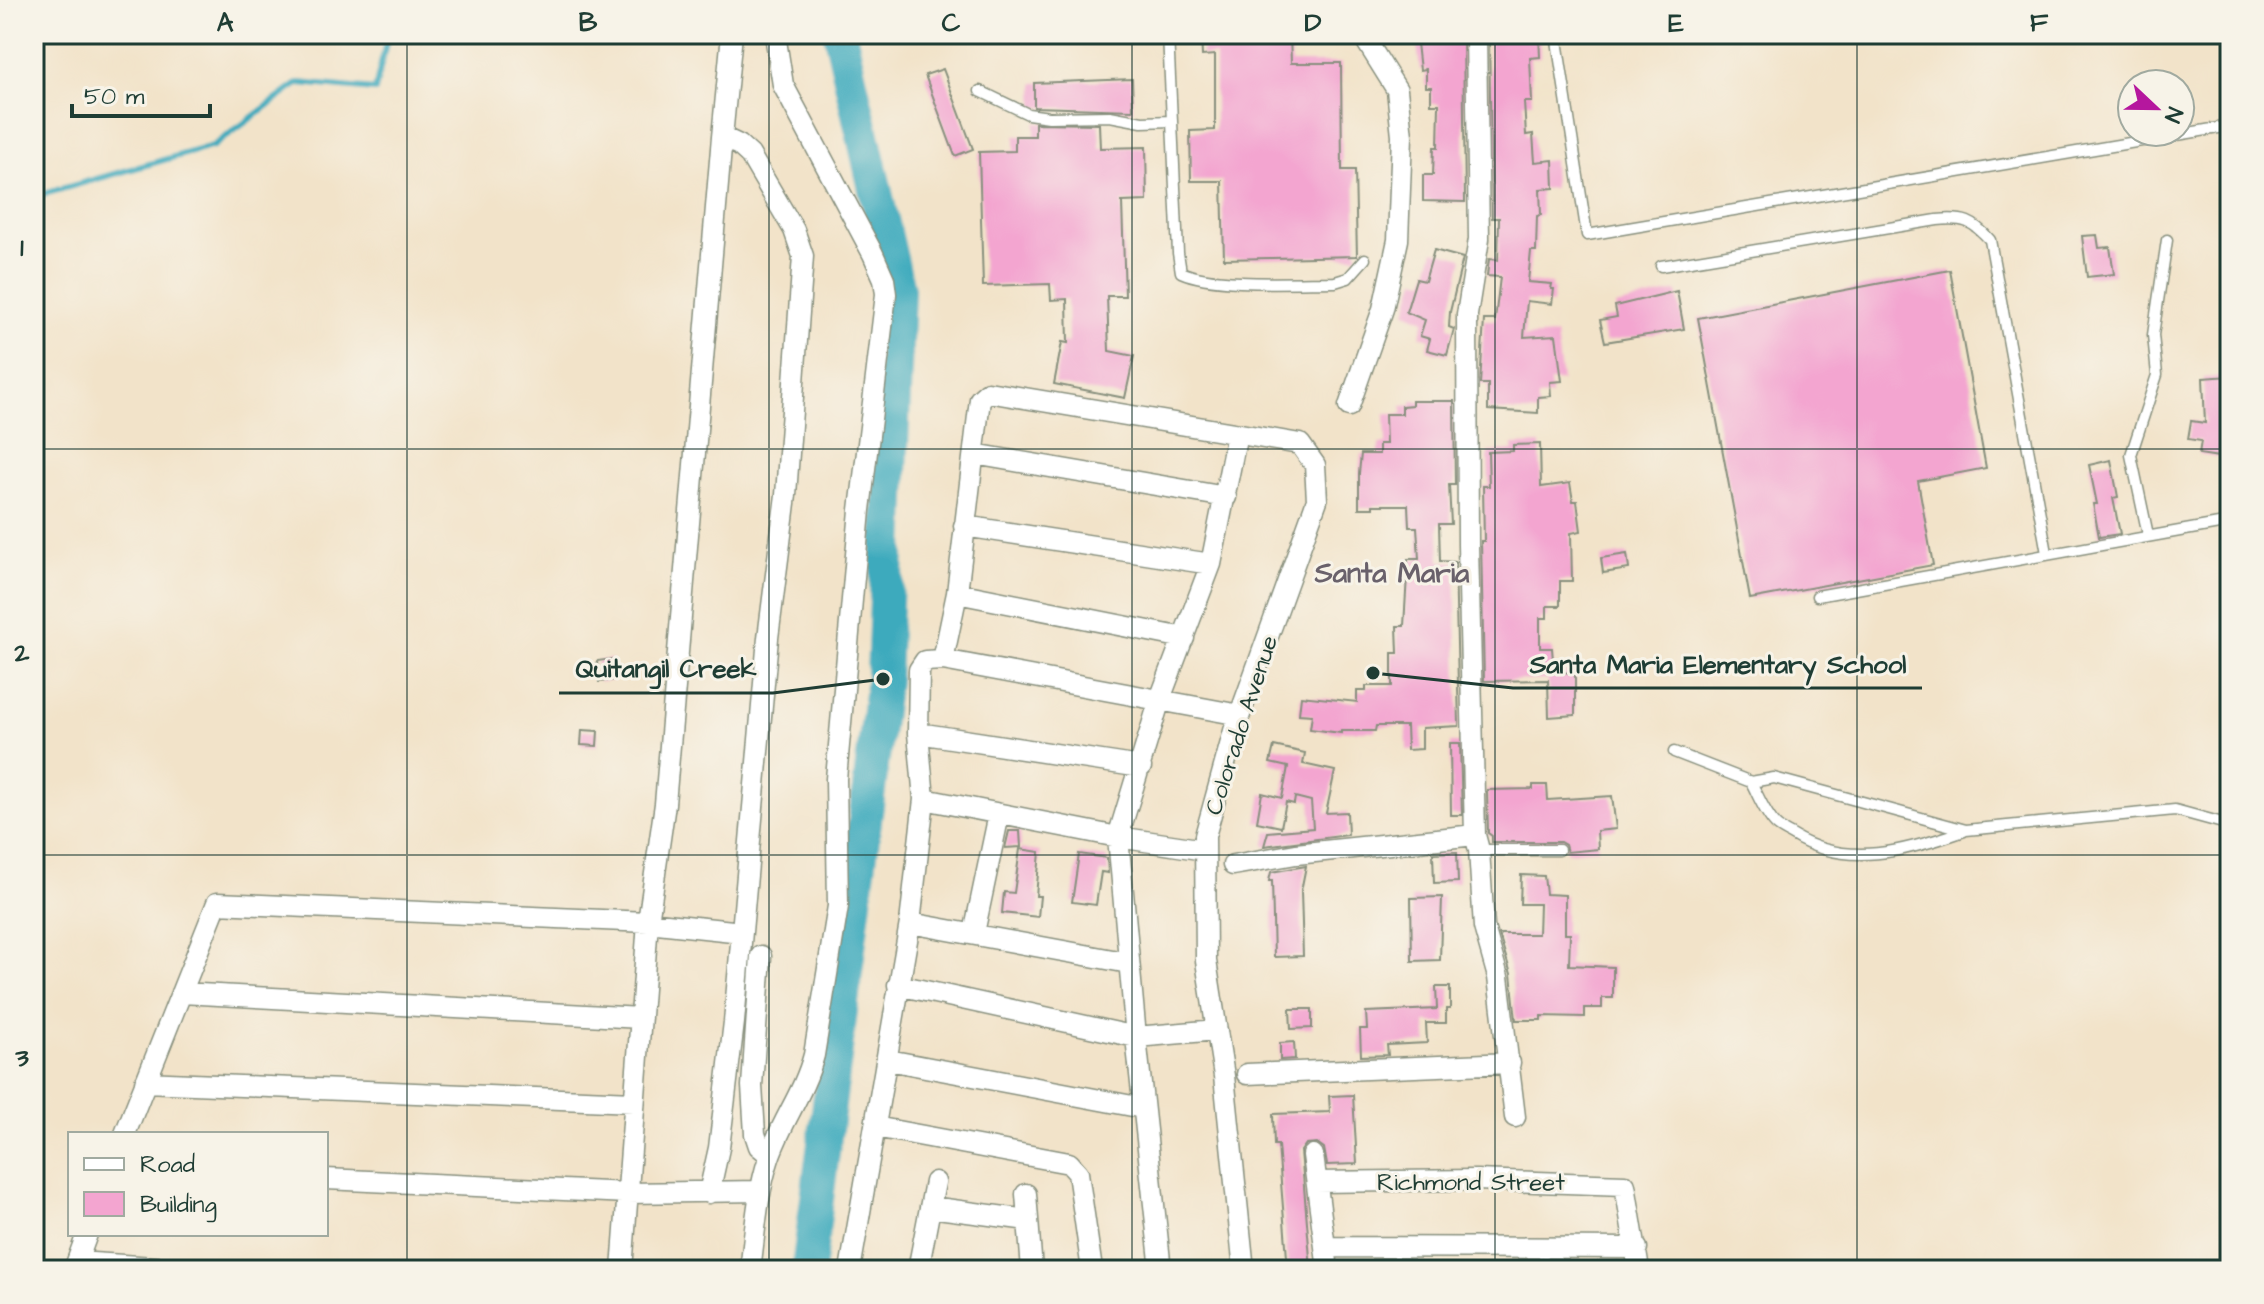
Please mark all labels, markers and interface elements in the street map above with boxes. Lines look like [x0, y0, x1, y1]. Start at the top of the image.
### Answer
text: A [217, 5, 234, 41]
text: B [579, 5, 598, 41]
text: C [942, 5, 961, 41]
text: D [1305, 5, 1322, 41]
text: E [1668, 5, 1684, 41]
text: F [2030, 5, 2049, 41]
scale bar [72, 68, 210, 118]
north arrow [2116, 68, 2196, 148]
text: 50 m [84, 80, 145, 114]
text: N [2156, 103, 2190, 127]
text: 1 [20, 230, 24, 266]
district label: Santa Maria [1314, 554, 1470, 593]
street label: Colorado Avenue [1197, 631, 1287, 819]
text: 2 [14, 635, 30, 671]
callout: Santa Maria Elementary School [1513, 638, 1922, 688]
callout: Quitangil Creek [559, 643, 773, 693]
text: Santa Maria Elementary School [1529, 647, 1906, 686]
text: Quitangil Creek [575, 651, 758, 690]
text: 3 [14, 1040, 29, 1076]
legend [68, 1132, 328, 1236]
text: Road [140, 1148, 195, 1182]
street label: Richmond Street [1377, 1166, 1565, 1200]
text: Building [140, 1188, 217, 1223]

